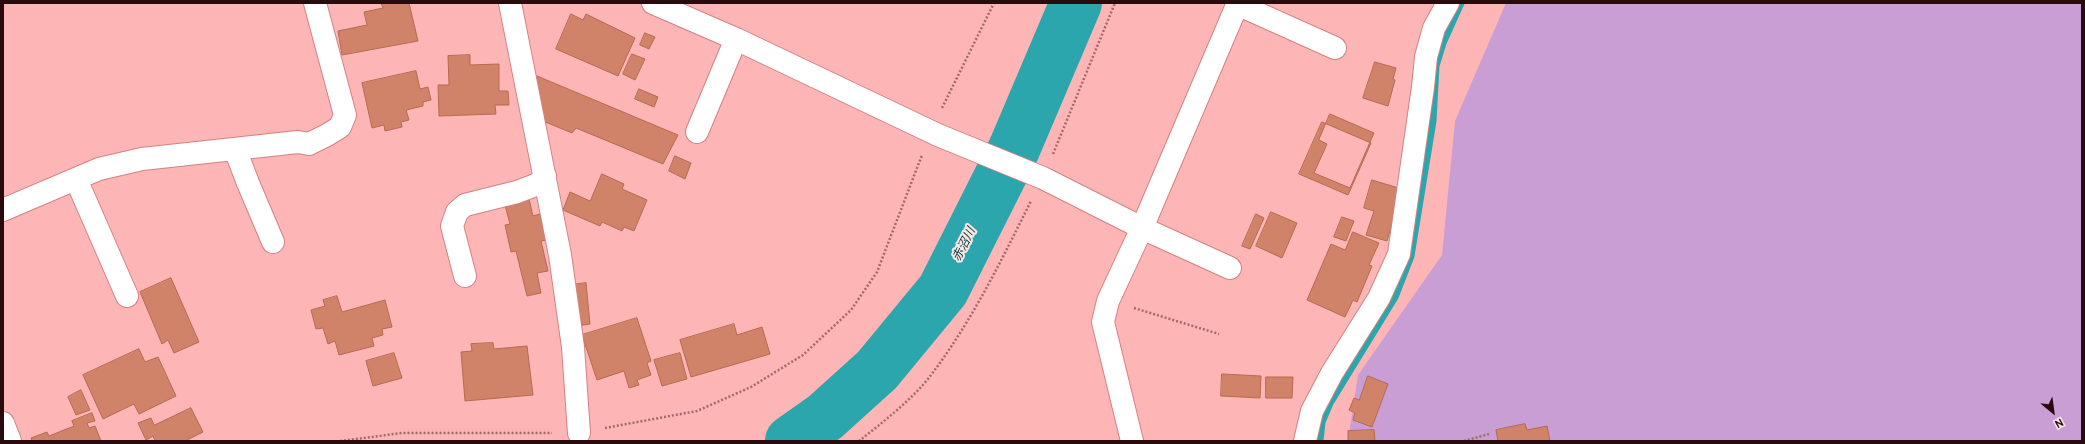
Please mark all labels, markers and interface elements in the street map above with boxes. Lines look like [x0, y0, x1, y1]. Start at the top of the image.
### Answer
water label: 赤沼川 [950, 226, 980, 264]
north arrow [2033, 392, 2073, 432]
text: N [2052, 414, 2066, 431]

